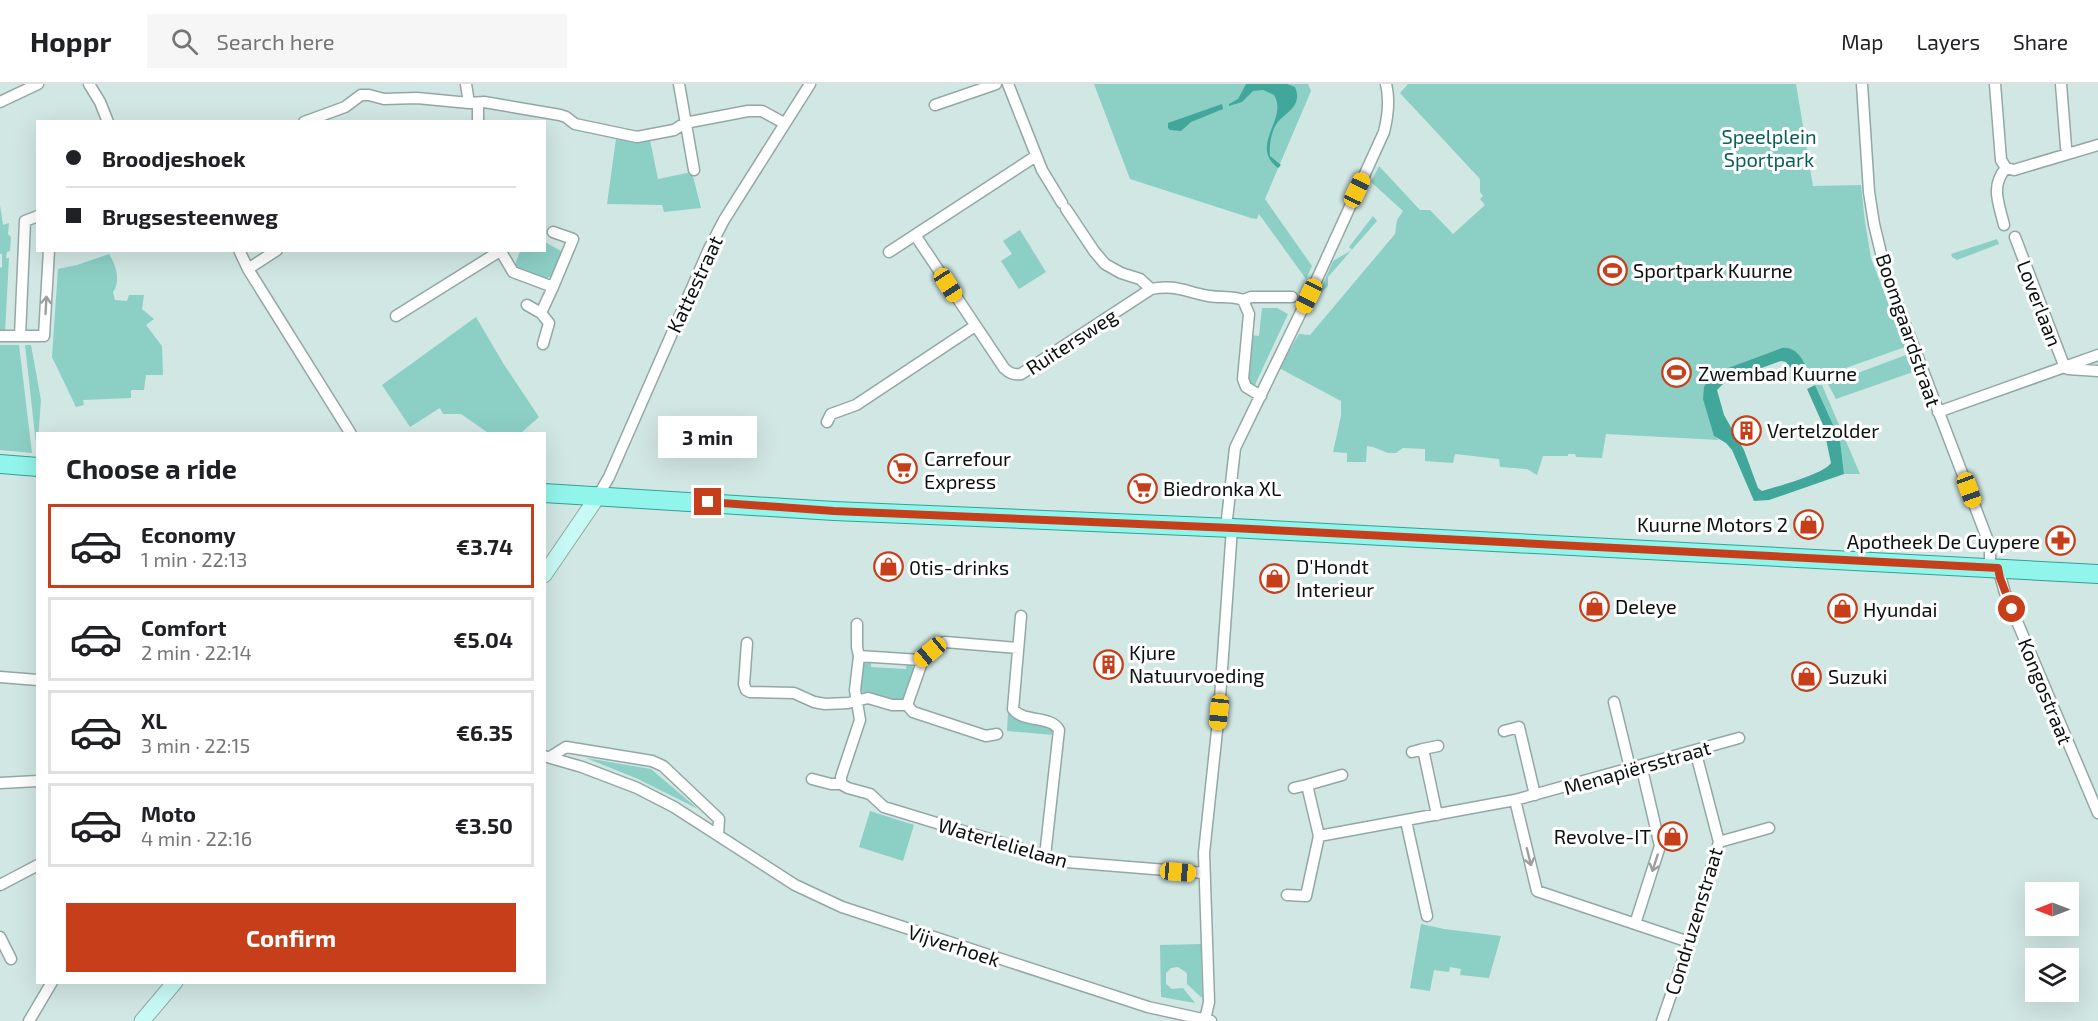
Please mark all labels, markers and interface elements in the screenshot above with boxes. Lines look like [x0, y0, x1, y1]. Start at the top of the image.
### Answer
search box [147, 14, 567, 68]
text: Hoppr [30, 24, 111, 58]
icon: search [168, 25, 201, 58]
text: Search here [216, 28, 335, 54]
text: Map [1841, 29, 1883, 54]
text: Layers [1916, 29, 1980, 54]
text: Share [2013, 29, 2068, 54]
park label: Speelplein Sportpark [1721, 124, 1817, 171]
text: Broodjeshoek [102, 145, 245, 171]
car [1341, 170, 1373, 210]
text: Brugsesteenweg [102, 203, 278, 229]
street label: Kattestraat [661, 231, 727, 336]
street label: Boomgaardstraat [1872, 250, 1947, 410]
sports icon: Sportpark Kuurne [1596, 254, 1628, 286]
street label: Loverlaan [2013, 257, 2067, 349]
place label: Sportpark Kuurne [1633, 258, 1793, 282]
car [931, 265, 965, 305]
car [1293, 276, 1325, 316]
one-way arrow [40, 295, 51, 315]
street label: Ruitersweg [1021, 303, 1121, 379]
sports icon: Zwembad Kuurne [1661, 357, 1693, 389]
place label: Zwembad Kuurne [1698, 361, 1857, 385]
building icon: Vertelzolder [1730, 414, 1762, 446]
callout: 3 min [658, 415, 758, 457]
place label: Vertelzolder [1767, 418, 1879, 442]
text: 3 min [682, 425, 733, 449]
place label: Carrefour Express [924, 446, 1011, 493]
text: Choose a ride [66, 452, 237, 484]
supermarket icon: Carrefour Express [887, 453, 919, 485]
car [1954, 470, 1984, 510]
supermarket icon: Biedronka XL [1126, 472, 1158, 504]
place label: Biedronka XL [1163, 476, 1281, 500]
route end [694, 488, 721, 515]
shop icon: Kuurne Motors 2 [1793, 508, 1825, 540]
place label: Kuurne Motors 2 [1637, 512, 1788, 536]
icon: car [69, 519, 123, 573]
text: Economy [141, 521, 236, 547]
pharmacy icon: Apotheek De Cuypere [2045, 525, 2077, 557]
place label: Apotheek De Cuypere [1847, 529, 2040, 553]
text: €3.74 [456, 533, 513, 559]
text: 1 min · 22:13 [141, 547, 247, 571]
shop icon: 0tis-drinks [872, 551, 904, 583]
place label: D'Hondt Interieur [1296, 554, 1374, 601]
place label: 0tis-drinks [909, 555, 1009, 579]
shop icon: D'Hondt Interieur [1259, 562, 1291, 594]
shop icon: Deleye [1578, 590, 1610, 622]
shop icon: Hyundai [1826, 593, 1858, 625]
place label: Deleye [1615, 594, 1677, 618]
route start [1998, 595, 2025, 622]
place label: Hyundai [1863, 597, 1937, 621]
icon: car [69, 612, 123, 666]
text: Comfort [141, 614, 226, 640]
text: €5.04 [453, 626, 513, 652]
car [910, 634, 950, 670]
street label: Kongostraat [2014, 634, 2078, 748]
text: 2 min · 22:14 [141, 640, 252, 664]
place label: Kjure Natuurvoeding [1129, 640, 1264, 687]
building icon: Kjure Natuurvoeding [1092, 648, 1124, 680]
shop icon: Suzuki [1791, 660, 1823, 692]
place label: Suzuki [1828, 664, 1887, 688]
car [1208, 693, 1230, 731]
icon: car [69, 705, 123, 759]
text: XL [141, 707, 167, 733]
text: €6.35 [456, 719, 513, 745]
text: 3 min · 22:15 [141, 733, 250, 757]
street label: Menapiërsstraat [1561, 734, 1714, 799]
icon: car [69, 798, 123, 852]
text: Moto [141, 800, 196, 826]
text: €3.50 [455, 812, 513, 838]
street label: Waterlelielaan [935, 812, 1071, 872]
shop icon: Revolve-IT [1656, 820, 1688, 852]
place label: Revolve-IT [1554, 824, 1651, 848]
text: 4 min · 22:16 [141, 826, 252, 850]
street label: Condruzenstraat [1659, 844, 1727, 998]
one-way arrow [1524, 847, 1536, 866]
one-way arrow [1648, 853, 1659, 872]
car [1159, 861, 1197, 883]
north arrow [2025, 882, 2079, 936]
map controls [2025, 882, 2079, 1002]
button: Confirm [66, 903, 516, 972]
street label: Vijverhoek [905, 919, 1003, 971]
button: layers [2025, 948, 2079, 1002]

